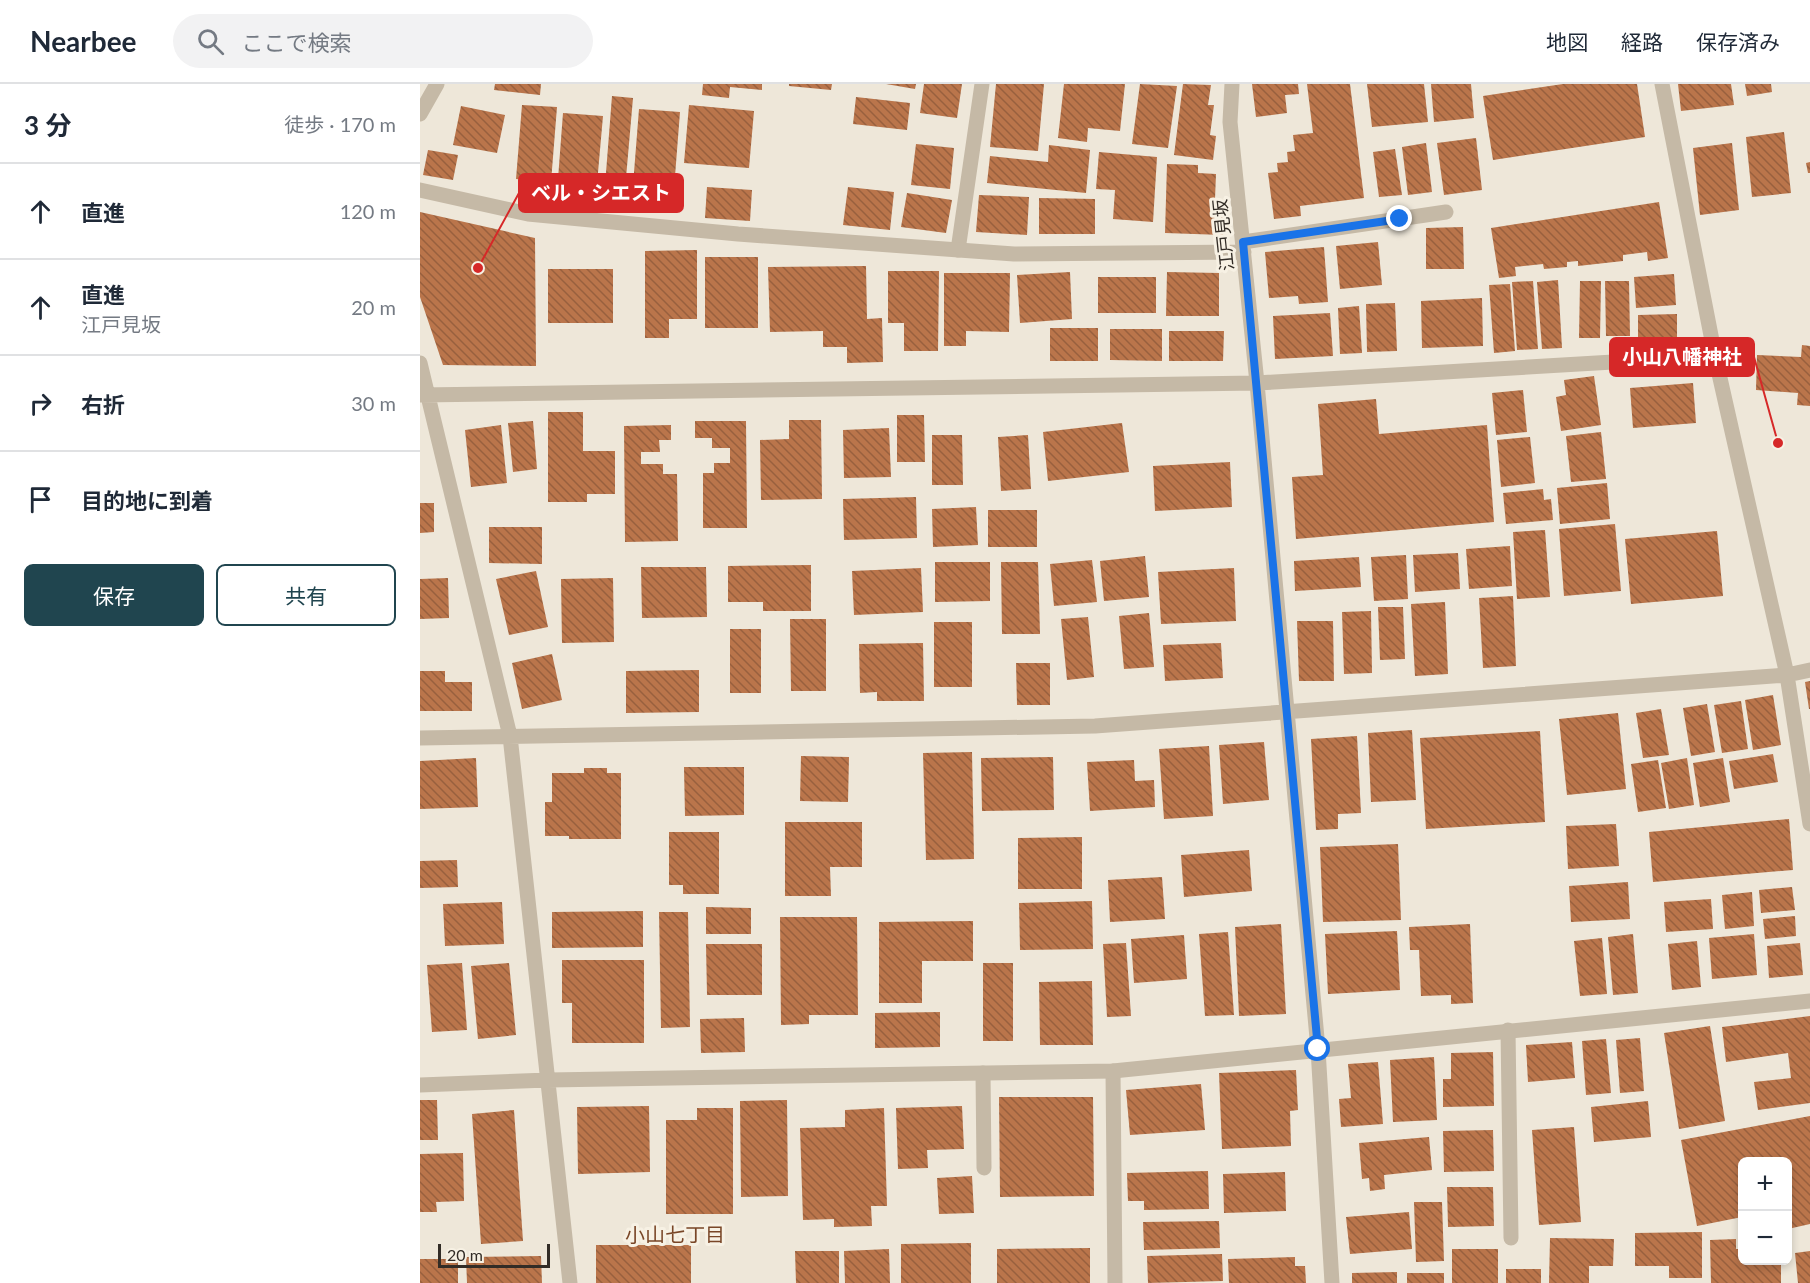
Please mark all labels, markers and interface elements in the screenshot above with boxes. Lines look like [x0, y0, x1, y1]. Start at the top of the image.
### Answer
search box [173, 14, 593, 68]
text: Nearbee [30, 24, 137, 58]
icon: search [194, 25, 227, 58]
text: ここで検索 [242, 29, 352, 56]
text: 地図 [1546, 29, 1588, 54]
text: 経路 [1621, 29, 1663, 54]
text: 保存済み [1696, 29, 1780, 54]
text: 3 分 [24, 109, 71, 141]
text: 徒歩 · 170 m [284, 112, 396, 136]
callout: ベル・シエスト [519, 174, 683, 212]
text: ベル・シエスト [531, 180, 671, 204]
icon: ahead [24, 195, 57, 228]
street label: 江戸見坂 [1208, 198, 1238, 272]
text: 直進 [81, 199, 125, 226]
text: 120 m [340, 199, 396, 223]
route end [1386, 205, 1412, 231]
text: 直進 [81, 281, 125, 308]
icon: ahead [24, 291, 57, 324]
text: 20 m [351, 295, 396, 319]
text: 江戸見坂 [81, 312, 161, 336]
callout: 小山八幡神社 [1610, 338, 1754, 376]
text: 小山八幡神社 [1622, 344, 1742, 368]
icon: right [24, 387, 57, 420]
text: 右折 [81, 391, 125, 418]
text: 30 m [351, 391, 396, 415]
icon: arrive [24, 483, 57, 516]
text: 目的地に到着 [81, 487, 213, 514]
button: 保存 [24, 564, 204, 626]
button: 共有 [216, 564, 396, 626]
route start [1304, 1035, 1330, 1061]
map controls [1738, 1157, 1792, 1265]
button: + [1738, 1157, 1792, 1211]
button: − [1738, 1211, 1792, 1265]
district label: 小山七丁目 [625, 1222, 725, 1246]
scale bar [438, 1241, 550, 1268]
text: 20 m [447, 1245, 483, 1264]

